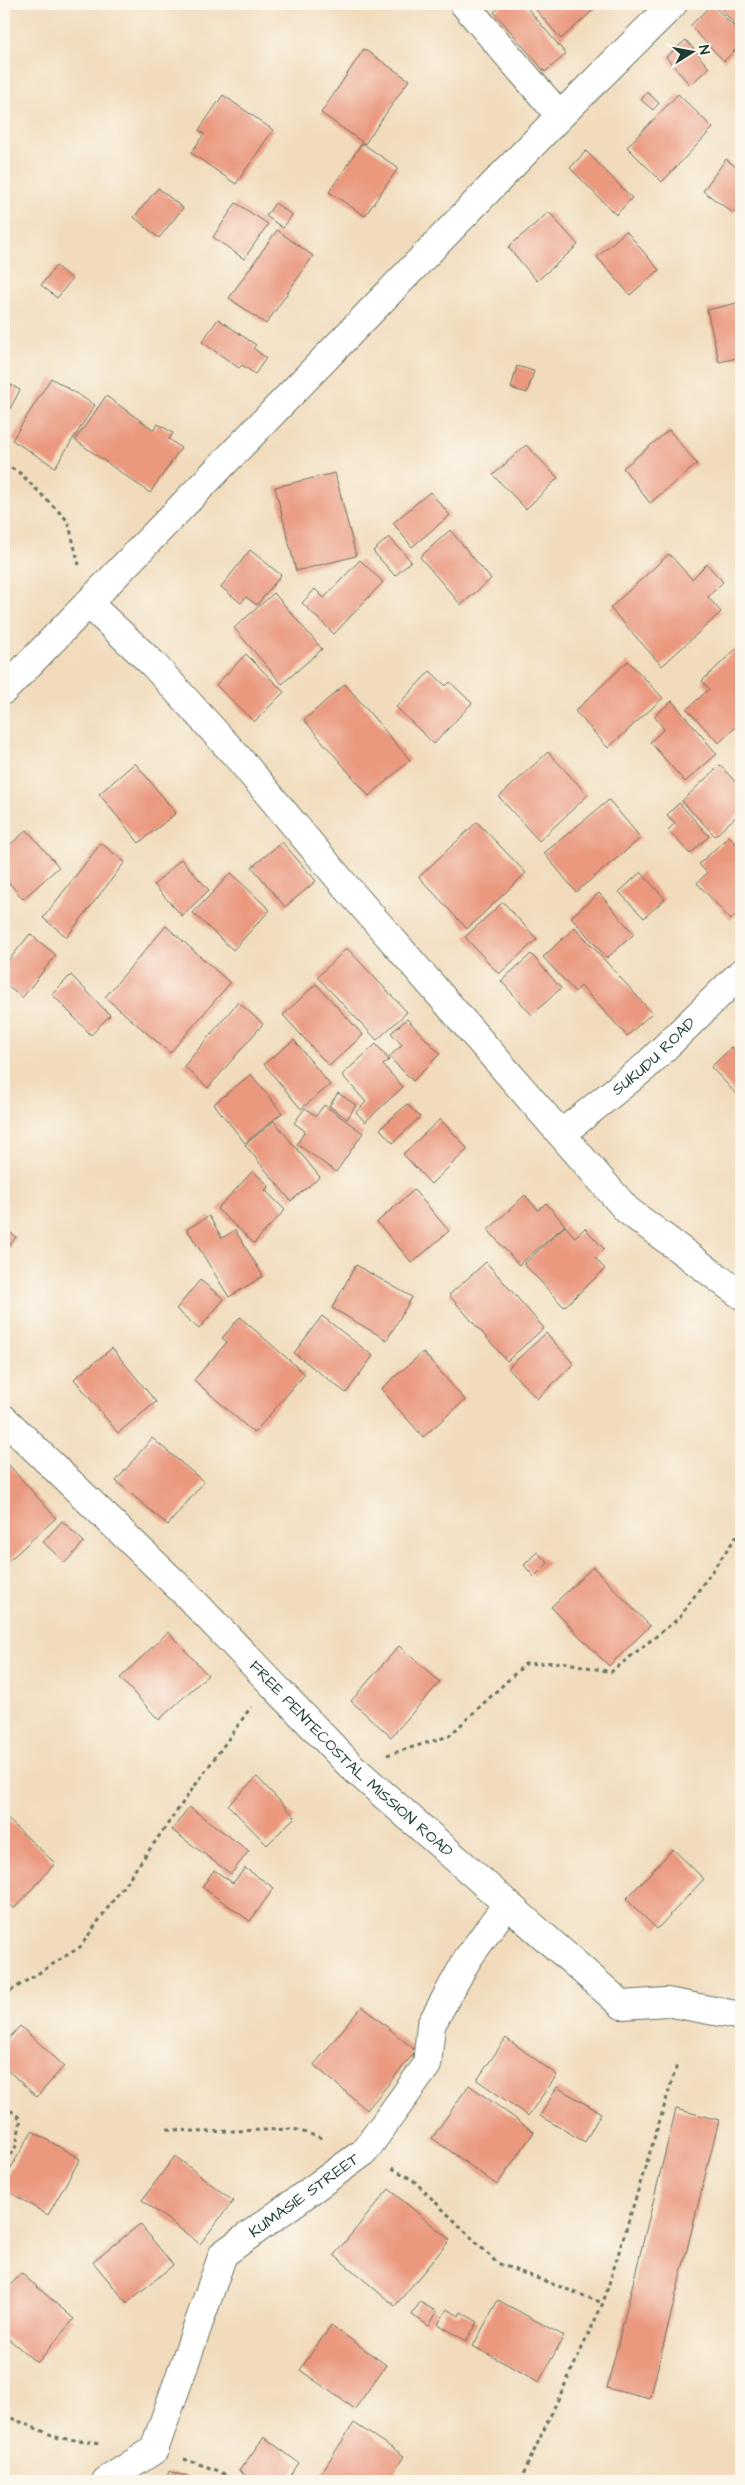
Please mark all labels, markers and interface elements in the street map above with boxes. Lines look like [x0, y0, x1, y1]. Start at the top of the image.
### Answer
north arrow [668, 28, 718, 78]
text: N [693, 43, 714, 56]
street label: SUKUDU ROAD [607, 1012, 700, 1100]
street label: FREE PENTECOSTAL MISSION ROAD [244, 1655, 458, 1862]
street label: KUMASIE STREET [244, 2148, 364, 2243]

